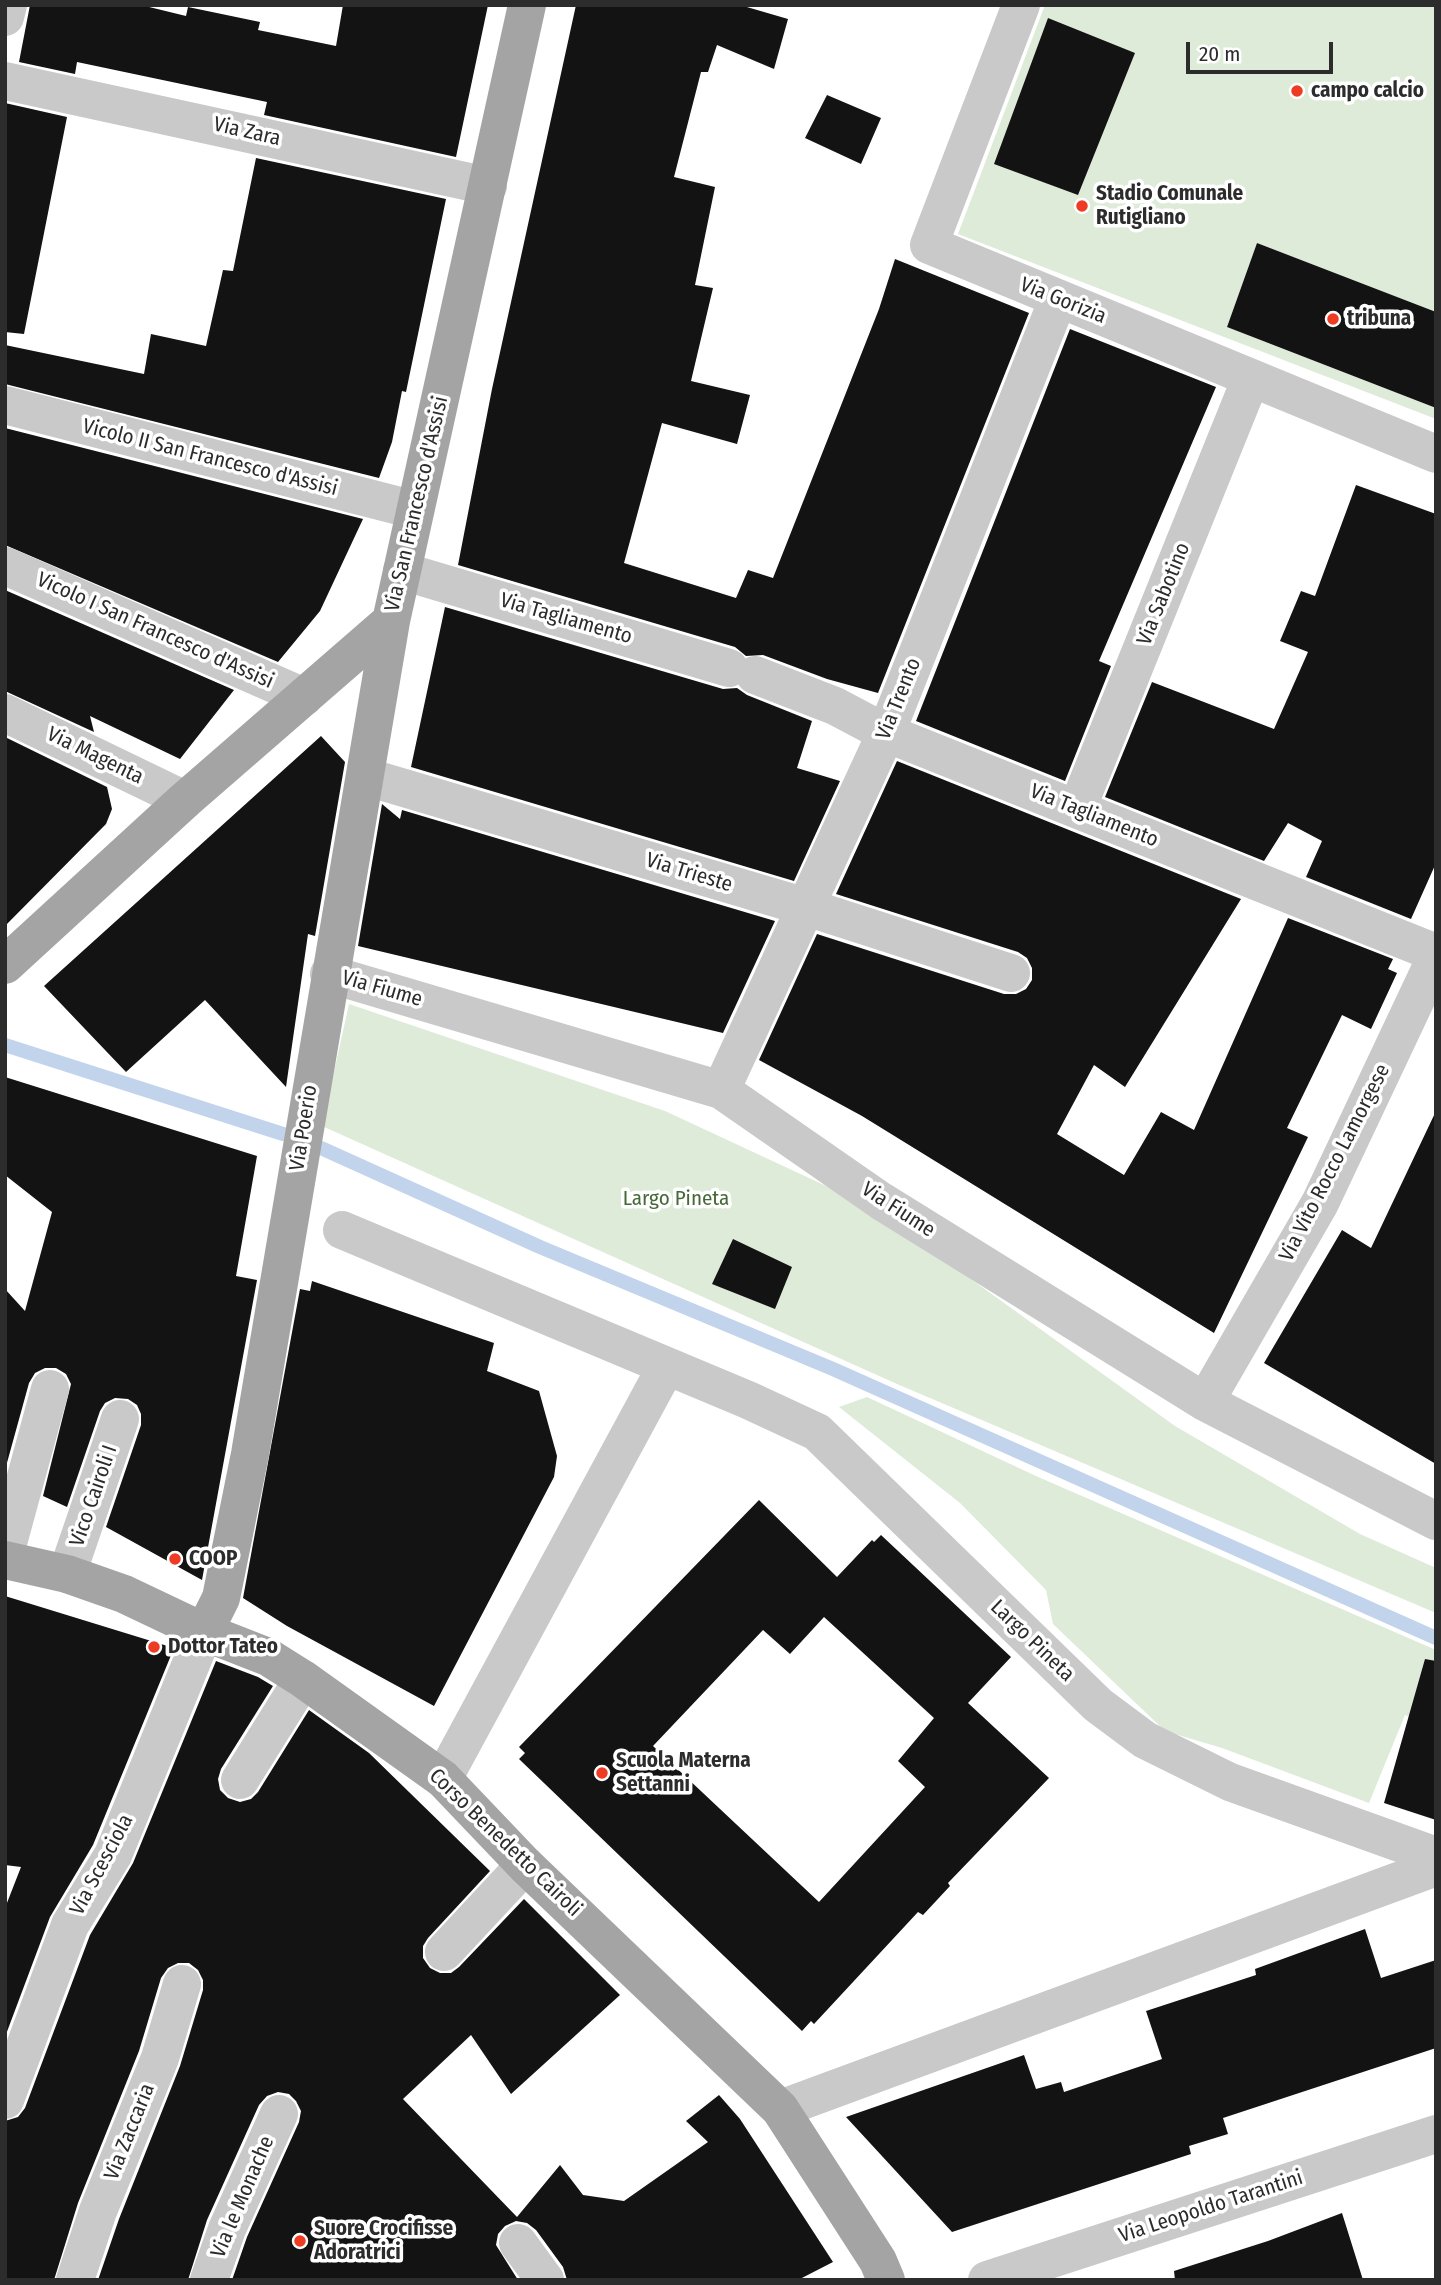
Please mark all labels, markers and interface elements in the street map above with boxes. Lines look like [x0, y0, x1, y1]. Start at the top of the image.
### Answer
scale bar [1189, 28, 1336, 72]
text: 20 m [1199, 41, 1240, 67]
place label: campo calcio [1311, 78, 1424, 104]
marker: campo calcio [1289, 83, 1305, 99]
street label: Via Zara [211, 112, 283, 152]
place label: Stadio Comunale Rutigliano [1096, 181, 1243, 231]
marker: Stadio Comunale Rutigliano [1074, 198, 1090, 214]
street label: Via Gorizia [1016, 272, 1110, 330]
place label: tribuna [1347, 306, 1411, 332]
marker: tribuna [1325, 311, 1341, 327]
street label: Via San Francesco d'Assisi [380, 394, 454, 614]
street label: Vicolo II San Francesco d'Assisi [80, 414, 340, 502]
street label: Via Sabotino [1132, 539, 1196, 649]
street label: Vicolo I San Francesco d'Assisi [33, 567, 277, 695]
street label: Via Tagliamento [497, 588, 635, 650]
street label: Via Trento [871, 654, 927, 744]
street label: Via Magenta [43, 722, 147, 790]
street label: Via Tagliamento [1026, 779, 1162, 853]
street label: Via Trieste [643, 848, 735, 898]
street label: Via Fiume [339, 966, 425, 1012]
street label: Via Vito Rocco Lamorgese [1274, 1060, 1396, 1266]
street label: Via Poerio [285, 1083, 323, 1173]
street label: Via Fiume [857, 1177, 939, 1243]
park label: Largo Pineta [623, 1186, 729, 1212]
street label: Vico Cairoli I [65, 1442, 123, 1550]
place label: COOP [189, 1546, 237, 1572]
marker: COOP [167, 1551, 183, 1567]
street label: Largo Pineta [985, 1595, 1079, 1687]
place label: Dottor Tateo [168, 1634, 278, 1660]
marker: Dottor Tateo [146, 1639, 162, 1655]
place label: Scuola Materna Settanni [616, 1748, 751, 1798]
street label: Corso Benedetto Cairoli [423, 1764, 587, 1922]
marker: Scuola Materna Settanni [594, 1765, 610, 1781]
street label: Via Scesciola [65, 1810, 139, 1920]
street label: Via Zaccaria [99, 2080, 161, 2184]
street label: Via le Monache [206, 2132, 280, 2262]
street label: Via Leopoldo Tarantini [1116, 2165, 1306, 2249]
place label: Suore Crocifisse Adoratrici [314, 2216, 453, 2266]
marker: Suore Crocifisse Adoratrici [292, 2233, 308, 2249]

